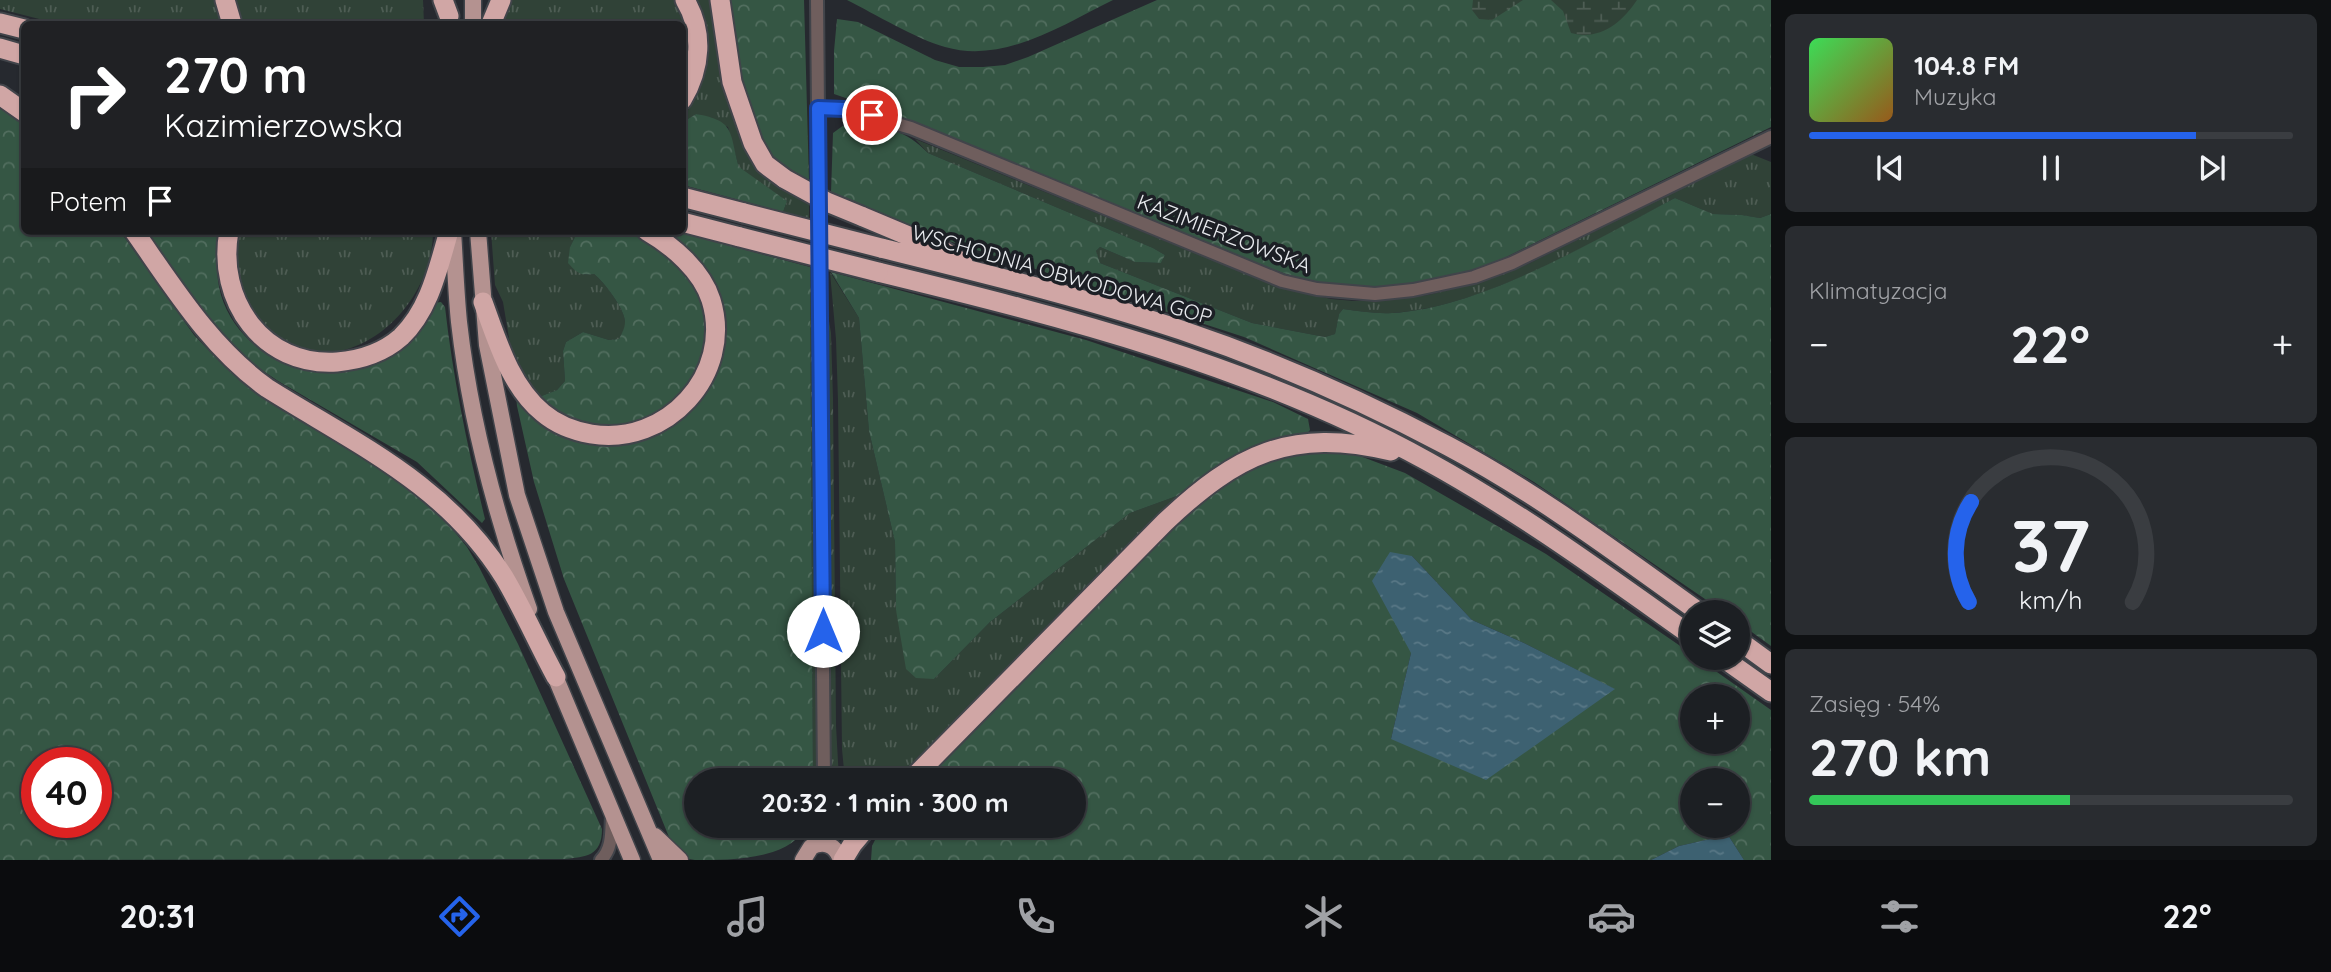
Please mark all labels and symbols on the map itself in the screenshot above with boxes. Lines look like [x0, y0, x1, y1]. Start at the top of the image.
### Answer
pin [842, 85, 902, 145]
street label: KAZIMIERZOWSKA [1134, 188, 1315, 278]
street label: WSCHODNIA OBWODOWA GOP [909, 219, 1215, 329]
position arrow [786, 594, 860, 668]
speed limit sign: 40 [21, 747, 112, 838]

